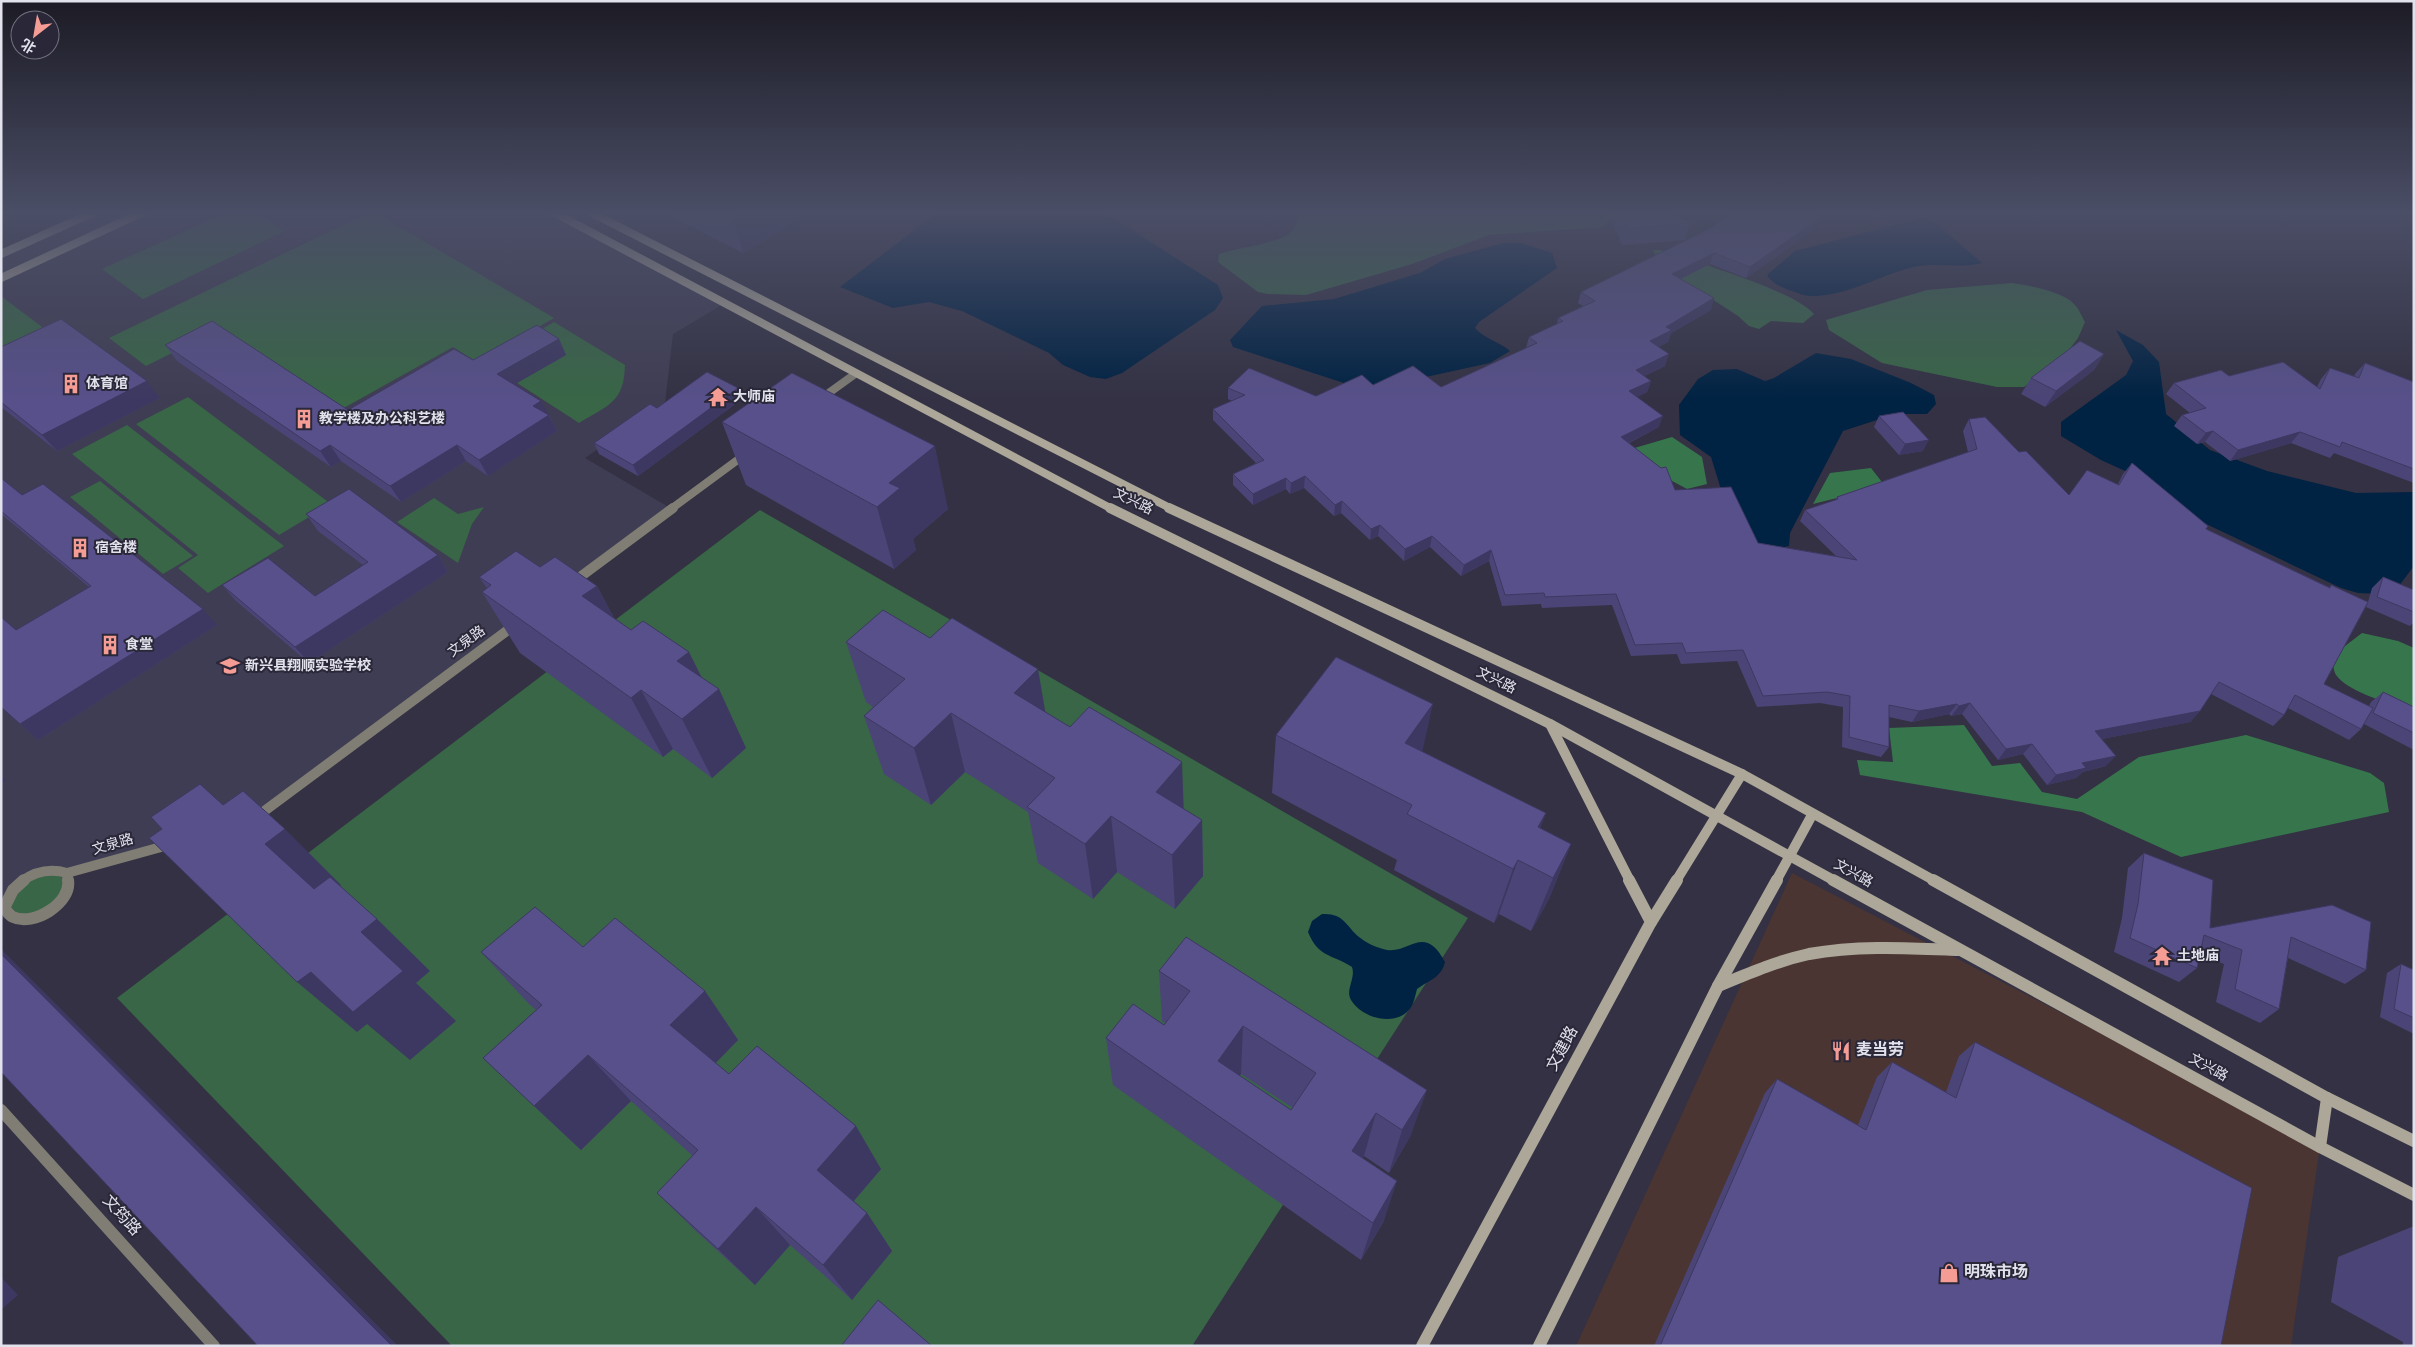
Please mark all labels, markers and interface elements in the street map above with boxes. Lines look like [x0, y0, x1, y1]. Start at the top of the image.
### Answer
north arrow [10, 10, 60, 60]
text: 北 [19, 34, 39, 56]
building icon: 体育馆 [60, 373, 82, 395]
place label: 体育馆 [86, 376, 128, 393]
temple icon: 大师庙 [707, 386, 729, 408]
place label: 大师庙 [733, 388, 775, 406]
building icon: 教学楼及办公科艺楼 [293, 408, 315, 430]
place label: 教学楼及办公科艺楼 [319, 411, 445, 428]
street label: 文兴路 [1110, 485, 1156, 519]
building icon: 宿舍楼 [69, 537, 91, 559]
place label: 宿舍楼 [95, 539, 137, 557]
street label: 文泉路 [444, 622, 489, 661]
building icon: 食堂 [99, 634, 121, 656]
place label: 食堂 [125, 636, 153, 654]
school or university icon: 新兴县翔顺实验学校 [219, 655, 241, 677]
place label: 新兴县翔顺实验学校 [245, 657, 371, 675]
street label: 文兴路 [1473, 664, 1519, 698]
street label: 文泉路 [90, 830, 136, 859]
street label: 文兴路 [1831, 856, 1875, 892]
temple icon: 土地庙 [2151, 945, 2173, 967]
place label: 土地庙 [2177, 947, 2219, 965]
street label: 文建路 [1543, 1023, 1583, 1075]
restaurant icon: 麦当劳 [1830, 1040, 1852, 1062]
place label: 麦当劳 [1856, 1041, 1904, 1061]
street label: 文兴路 [2186, 1050, 2230, 1086]
street label: 文筠路 [98, 1191, 144, 1241]
shop icon: 明珠市场 [1938, 1262, 1960, 1284]
place label: 明珠市场 [1964, 1263, 2028, 1283]

